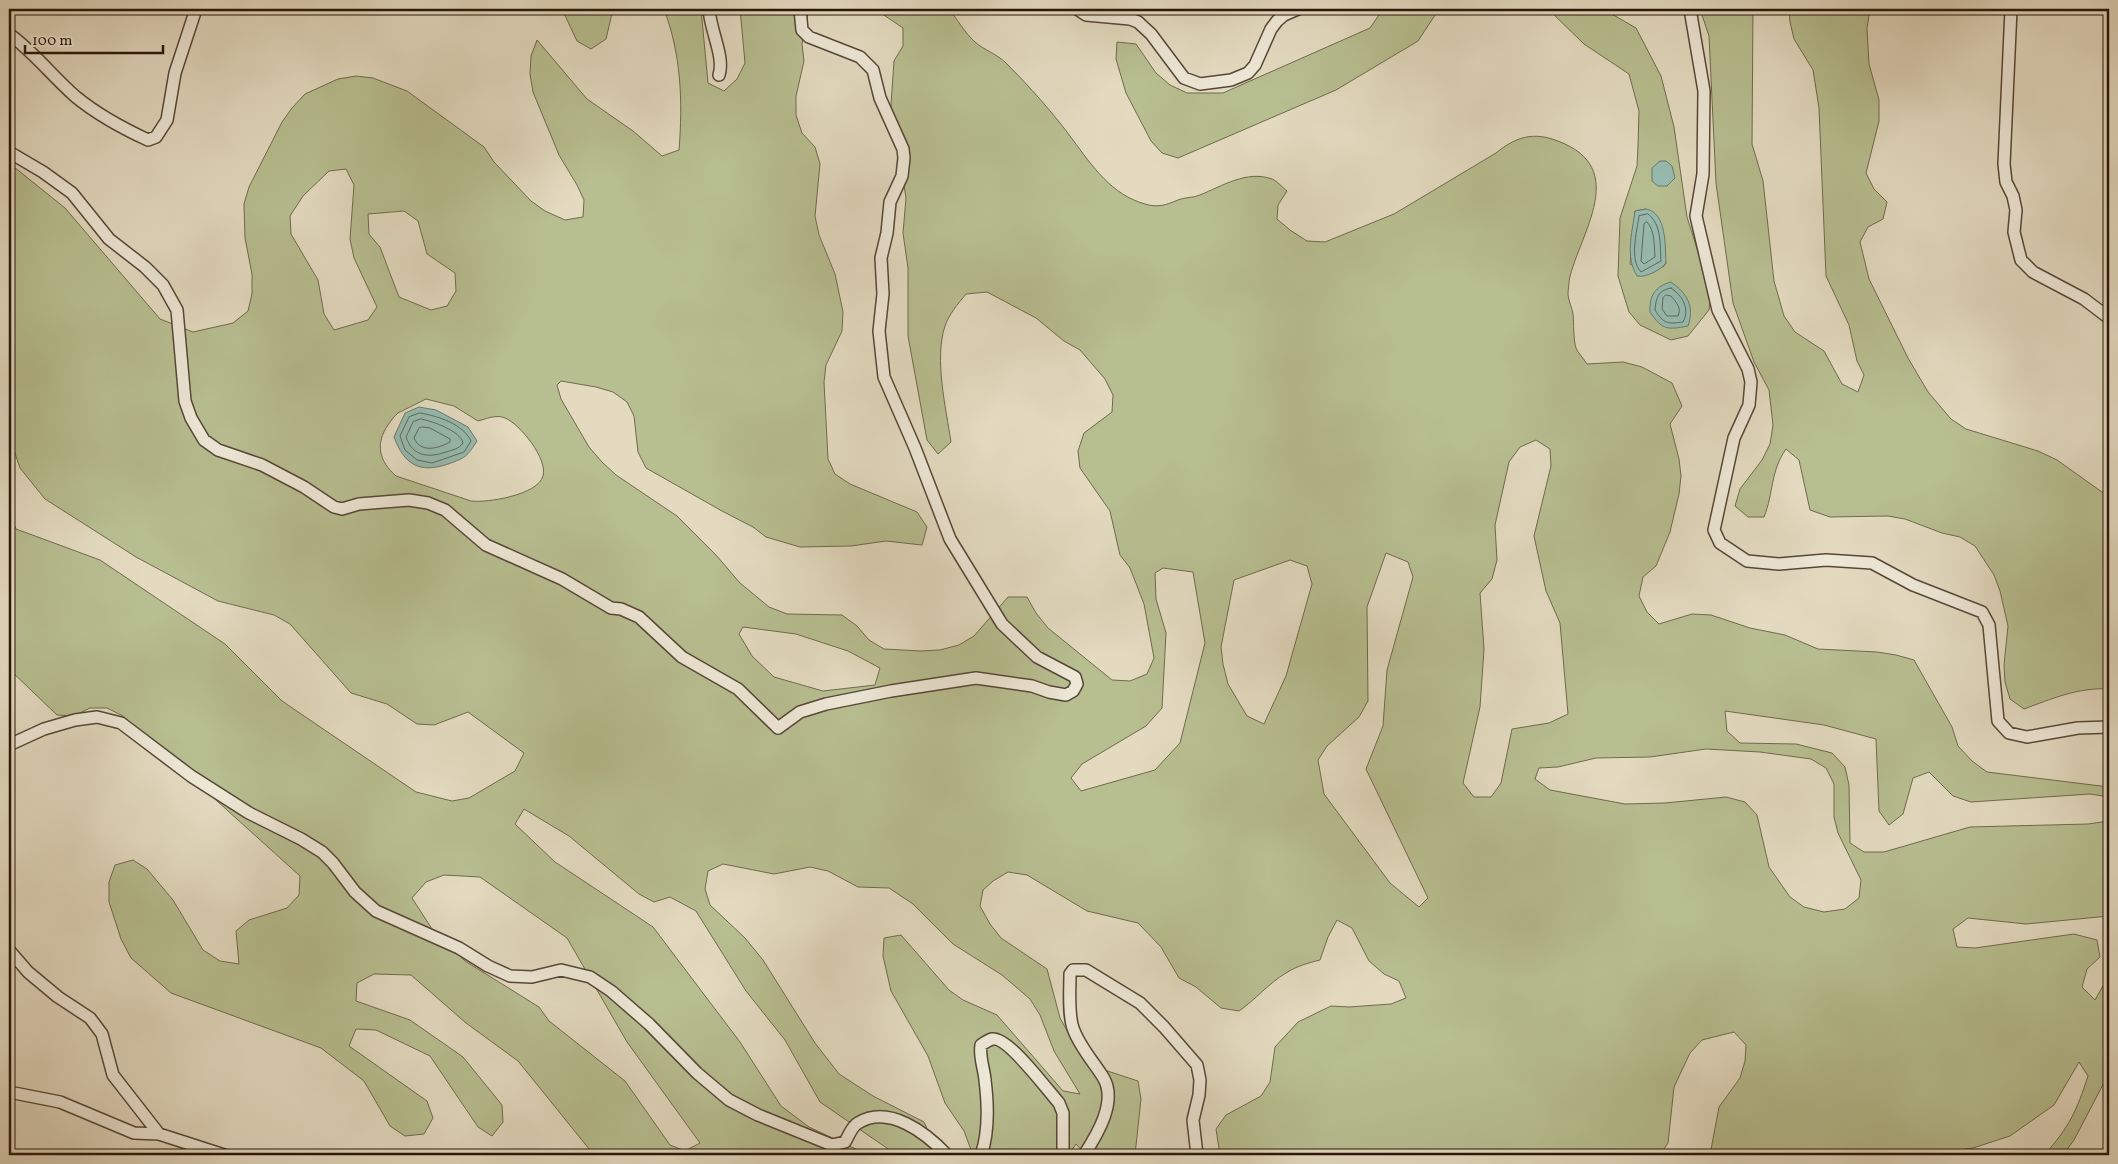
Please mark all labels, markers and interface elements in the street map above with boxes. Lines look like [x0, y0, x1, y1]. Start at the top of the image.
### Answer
scale bar [25, 22, 162, 54]
text: 100 m [32, 31, 72, 52]

